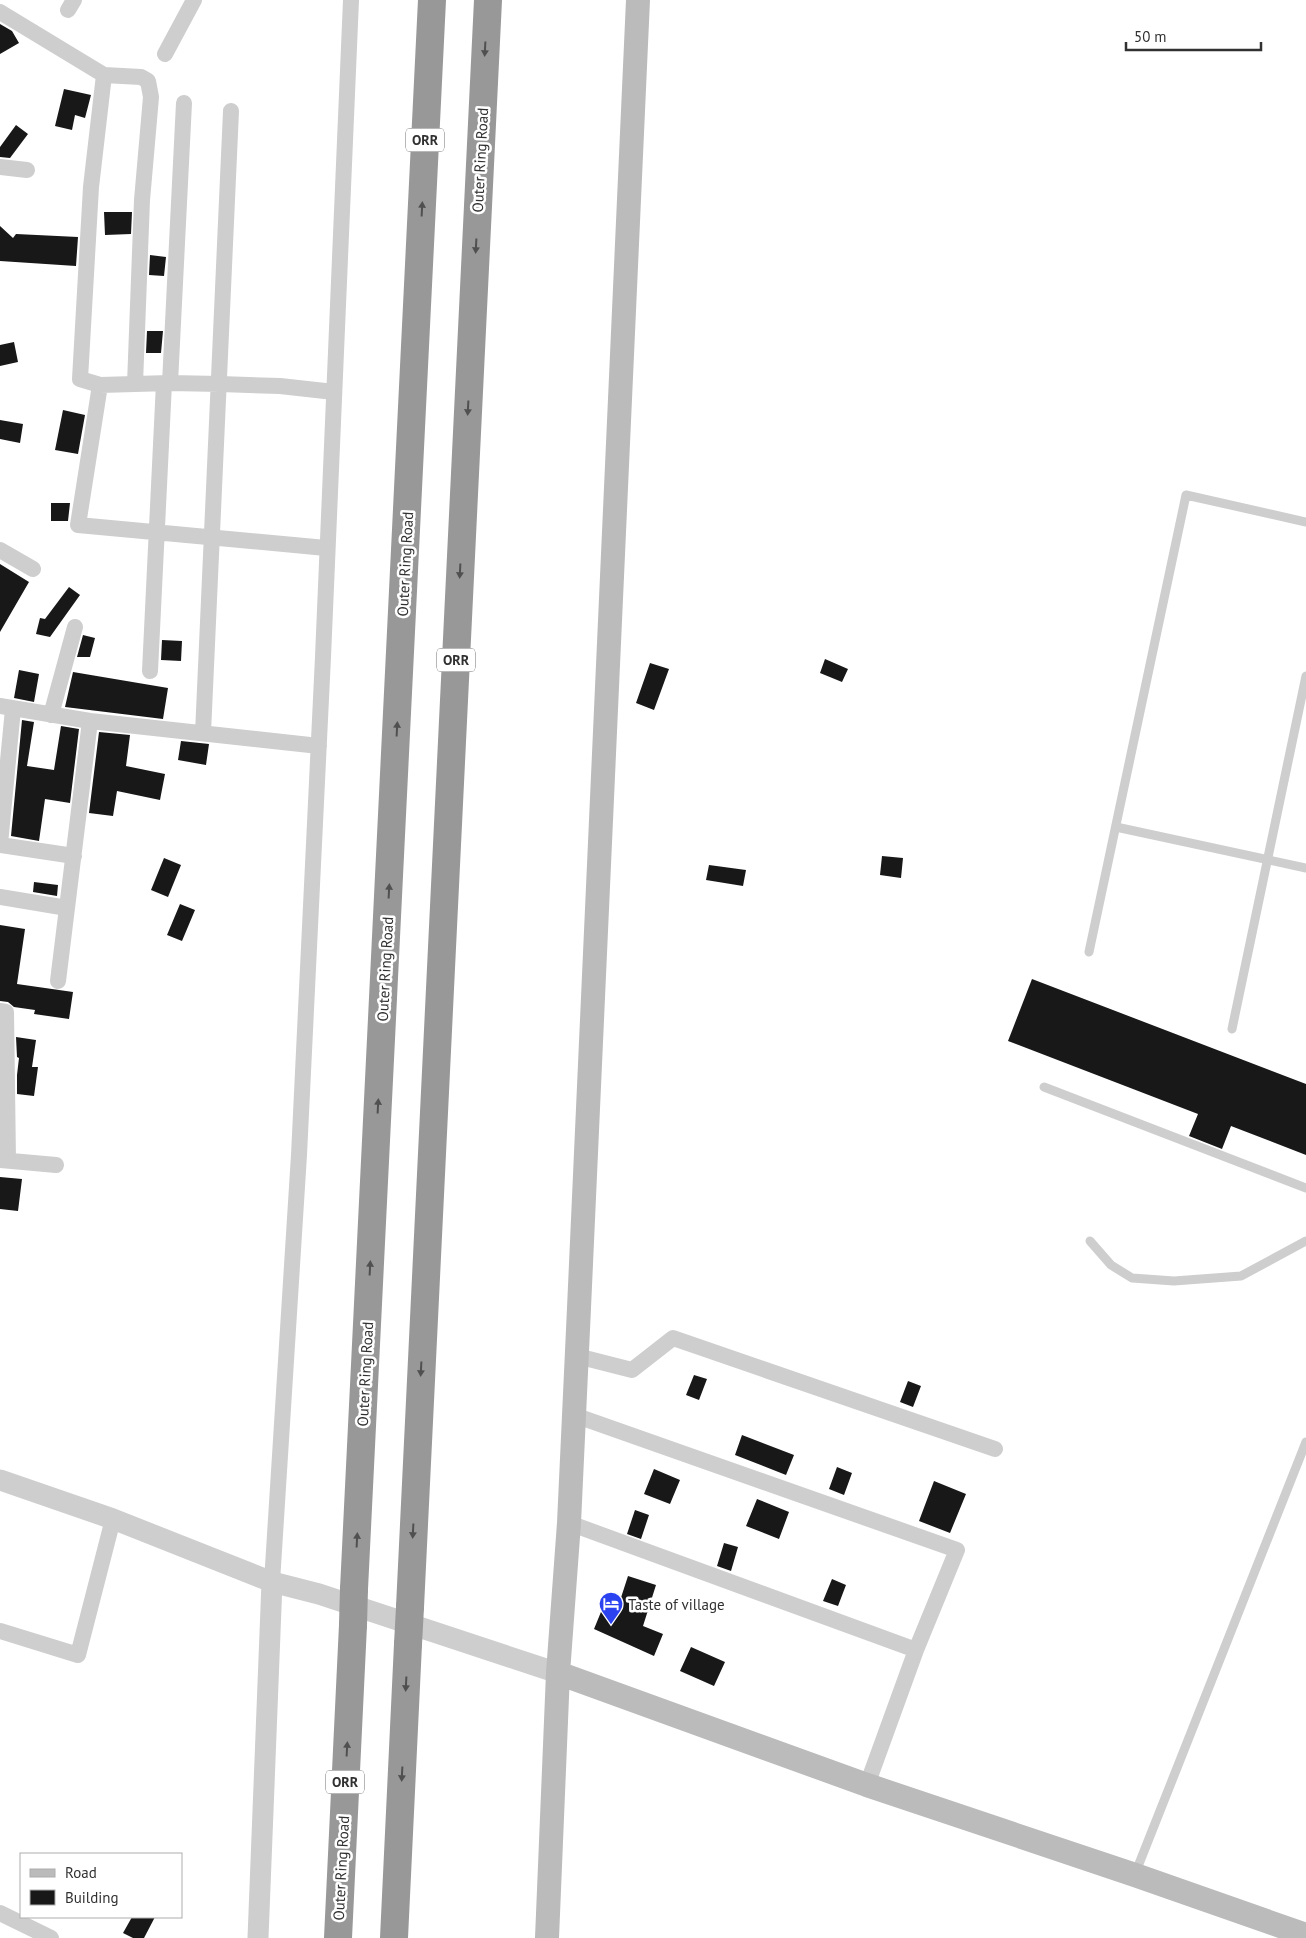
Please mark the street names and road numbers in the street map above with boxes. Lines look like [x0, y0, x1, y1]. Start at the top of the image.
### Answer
street label: Outer Ring Road [468, 107, 492, 213]
road number: ORR [406, 128, 444, 152]
street label: Outer Ring Road [393, 511, 417, 617]
road number: ORR [437, 648, 475, 672]
street label: Outer Ring Road [373, 916, 397, 1022]
street label: Outer Ring Road [353, 1321, 377, 1427]
road number: ORR [326, 1770, 364, 1794]
street label: Outer Ring Road [329, 1815, 353, 1921]

